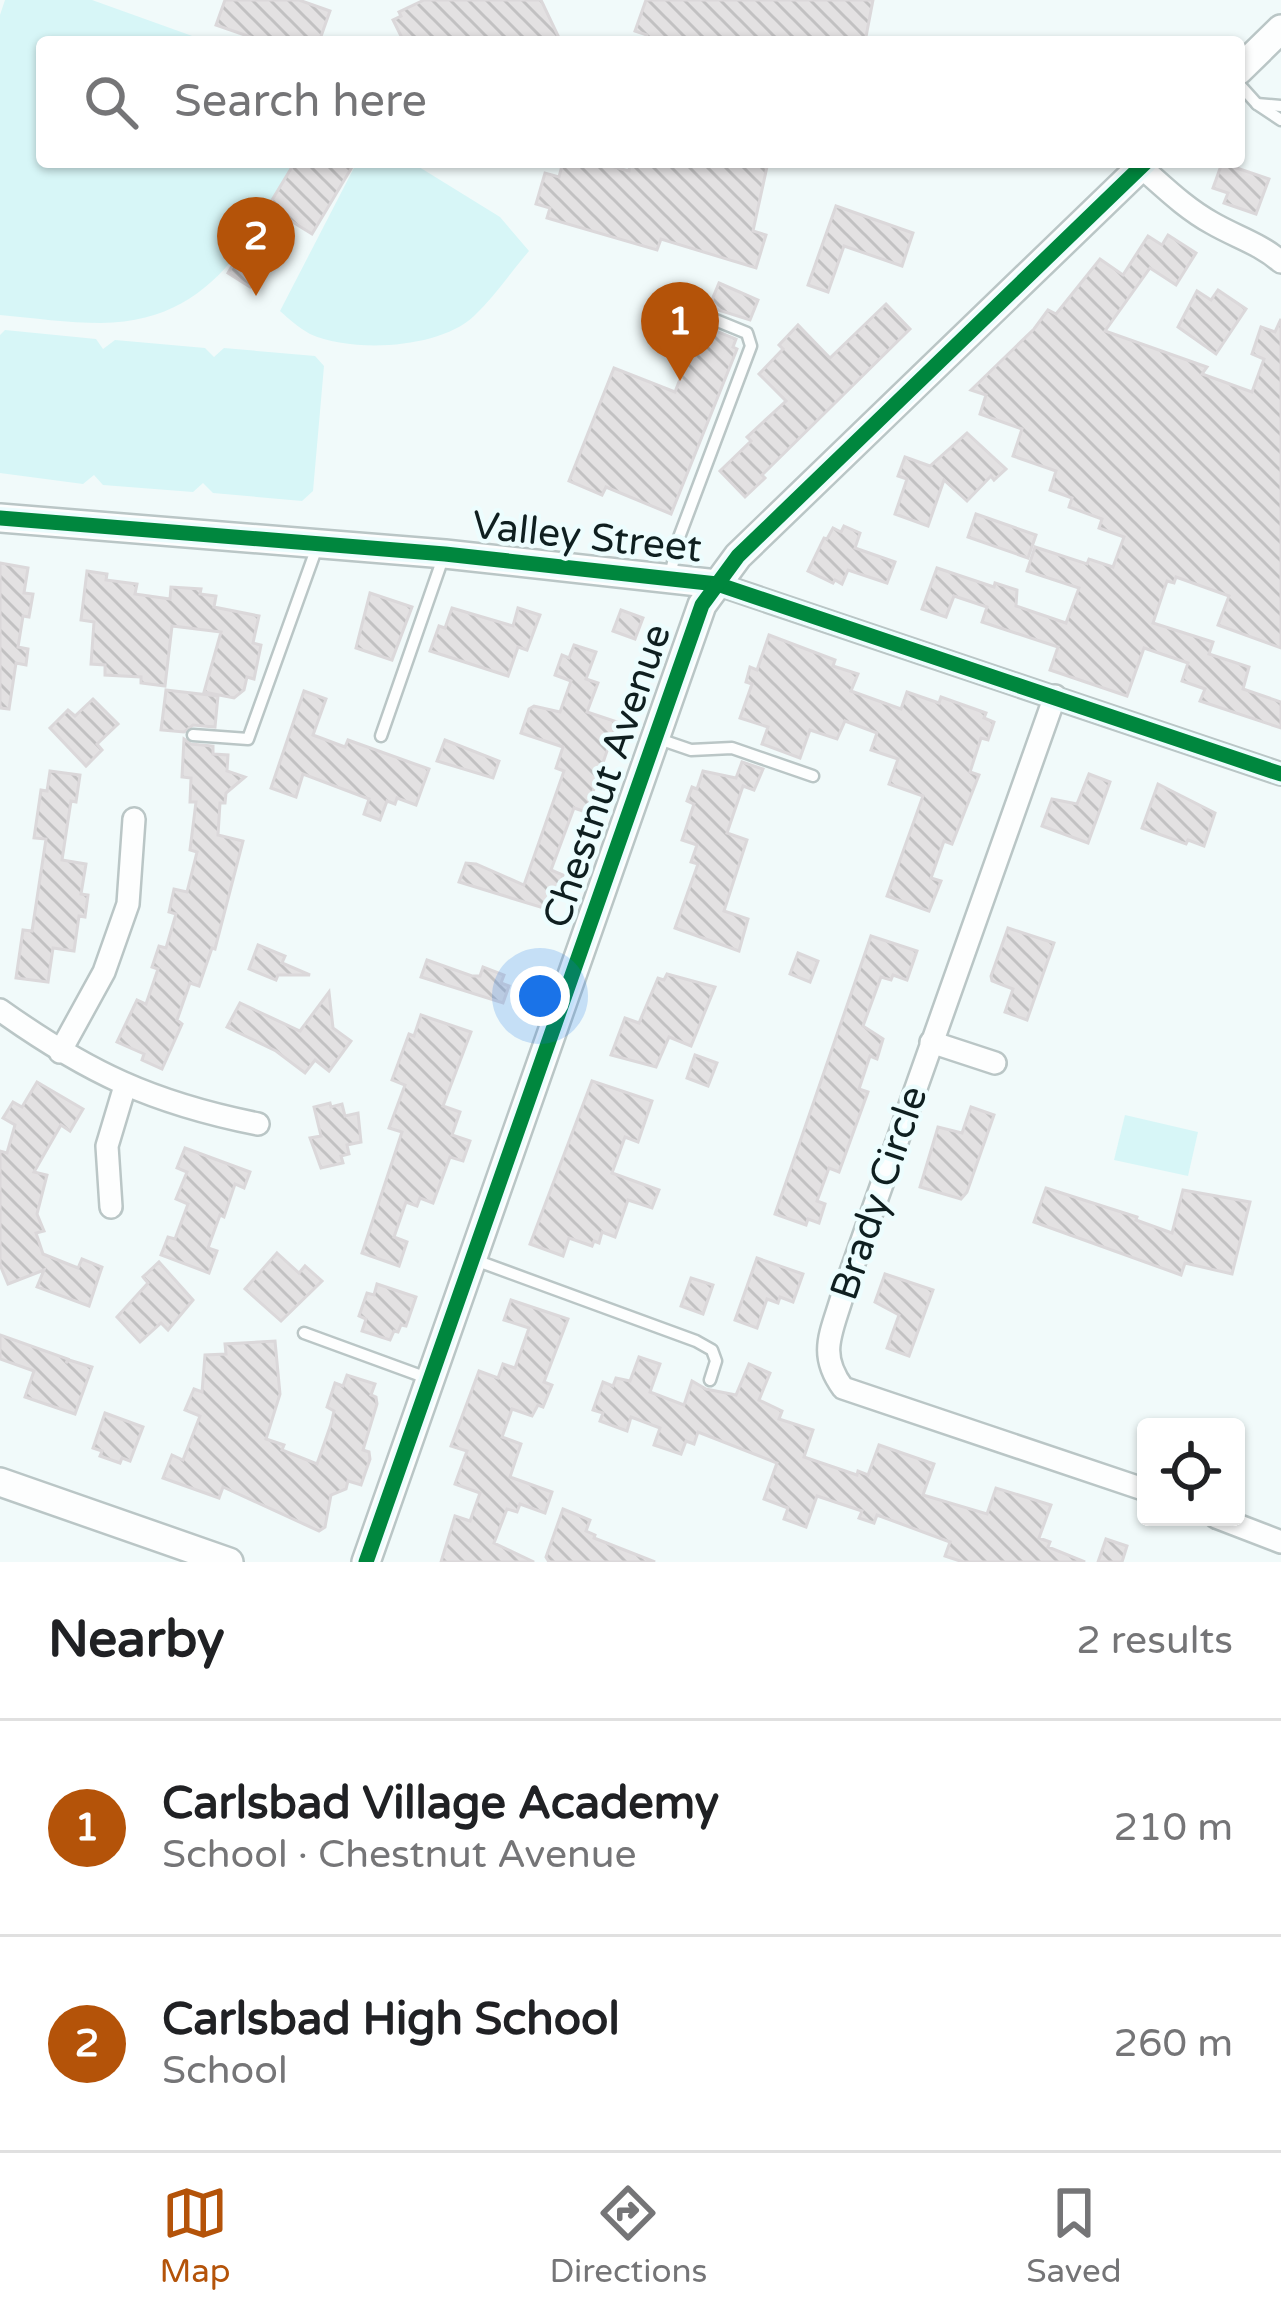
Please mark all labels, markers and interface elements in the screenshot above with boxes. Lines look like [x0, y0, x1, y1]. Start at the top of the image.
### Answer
search box [36, 36, 1245, 168]
icon: search [78, 69, 144, 135]
text: Search here [174, 75, 427, 129]
pin: 2 [217, 197, 295, 296]
pin: 1 [641, 282, 719, 381]
street label: Valley Street [470, 502, 704, 572]
street label: Chestnut Avenue [533, 618, 681, 934]
your location [510, 966, 570, 1026]
street label: Brady Circle [820, 1080, 938, 1306]
map controls [1137, 1418, 1245, 1526]
button: locate [1137, 1418, 1245, 1526]
text: Nearby [48, 1609, 225, 1671]
text: 2 results [1076, 1617, 1233, 1664]
text: Carlsbad Village Academy [162, 1777, 719, 1831]
text: 1 [75, 1804, 99, 1851]
text: 210 m [1114, 1804, 1233, 1851]
text: School · Chestnut Avenue [162, 1831, 636, 1878]
text: Carlsbad High School [162, 1993, 620, 2047]
text: 2 [75, 2020, 99, 2067]
text: 260 m [1114, 2020, 1233, 2067]
text: School [162, 2047, 288, 2094]
tab: Map [159, 2180, 231, 2291]
tab: Directions [549, 2180, 707, 2291]
tab: Saved [1026, 2180, 1122, 2291]

